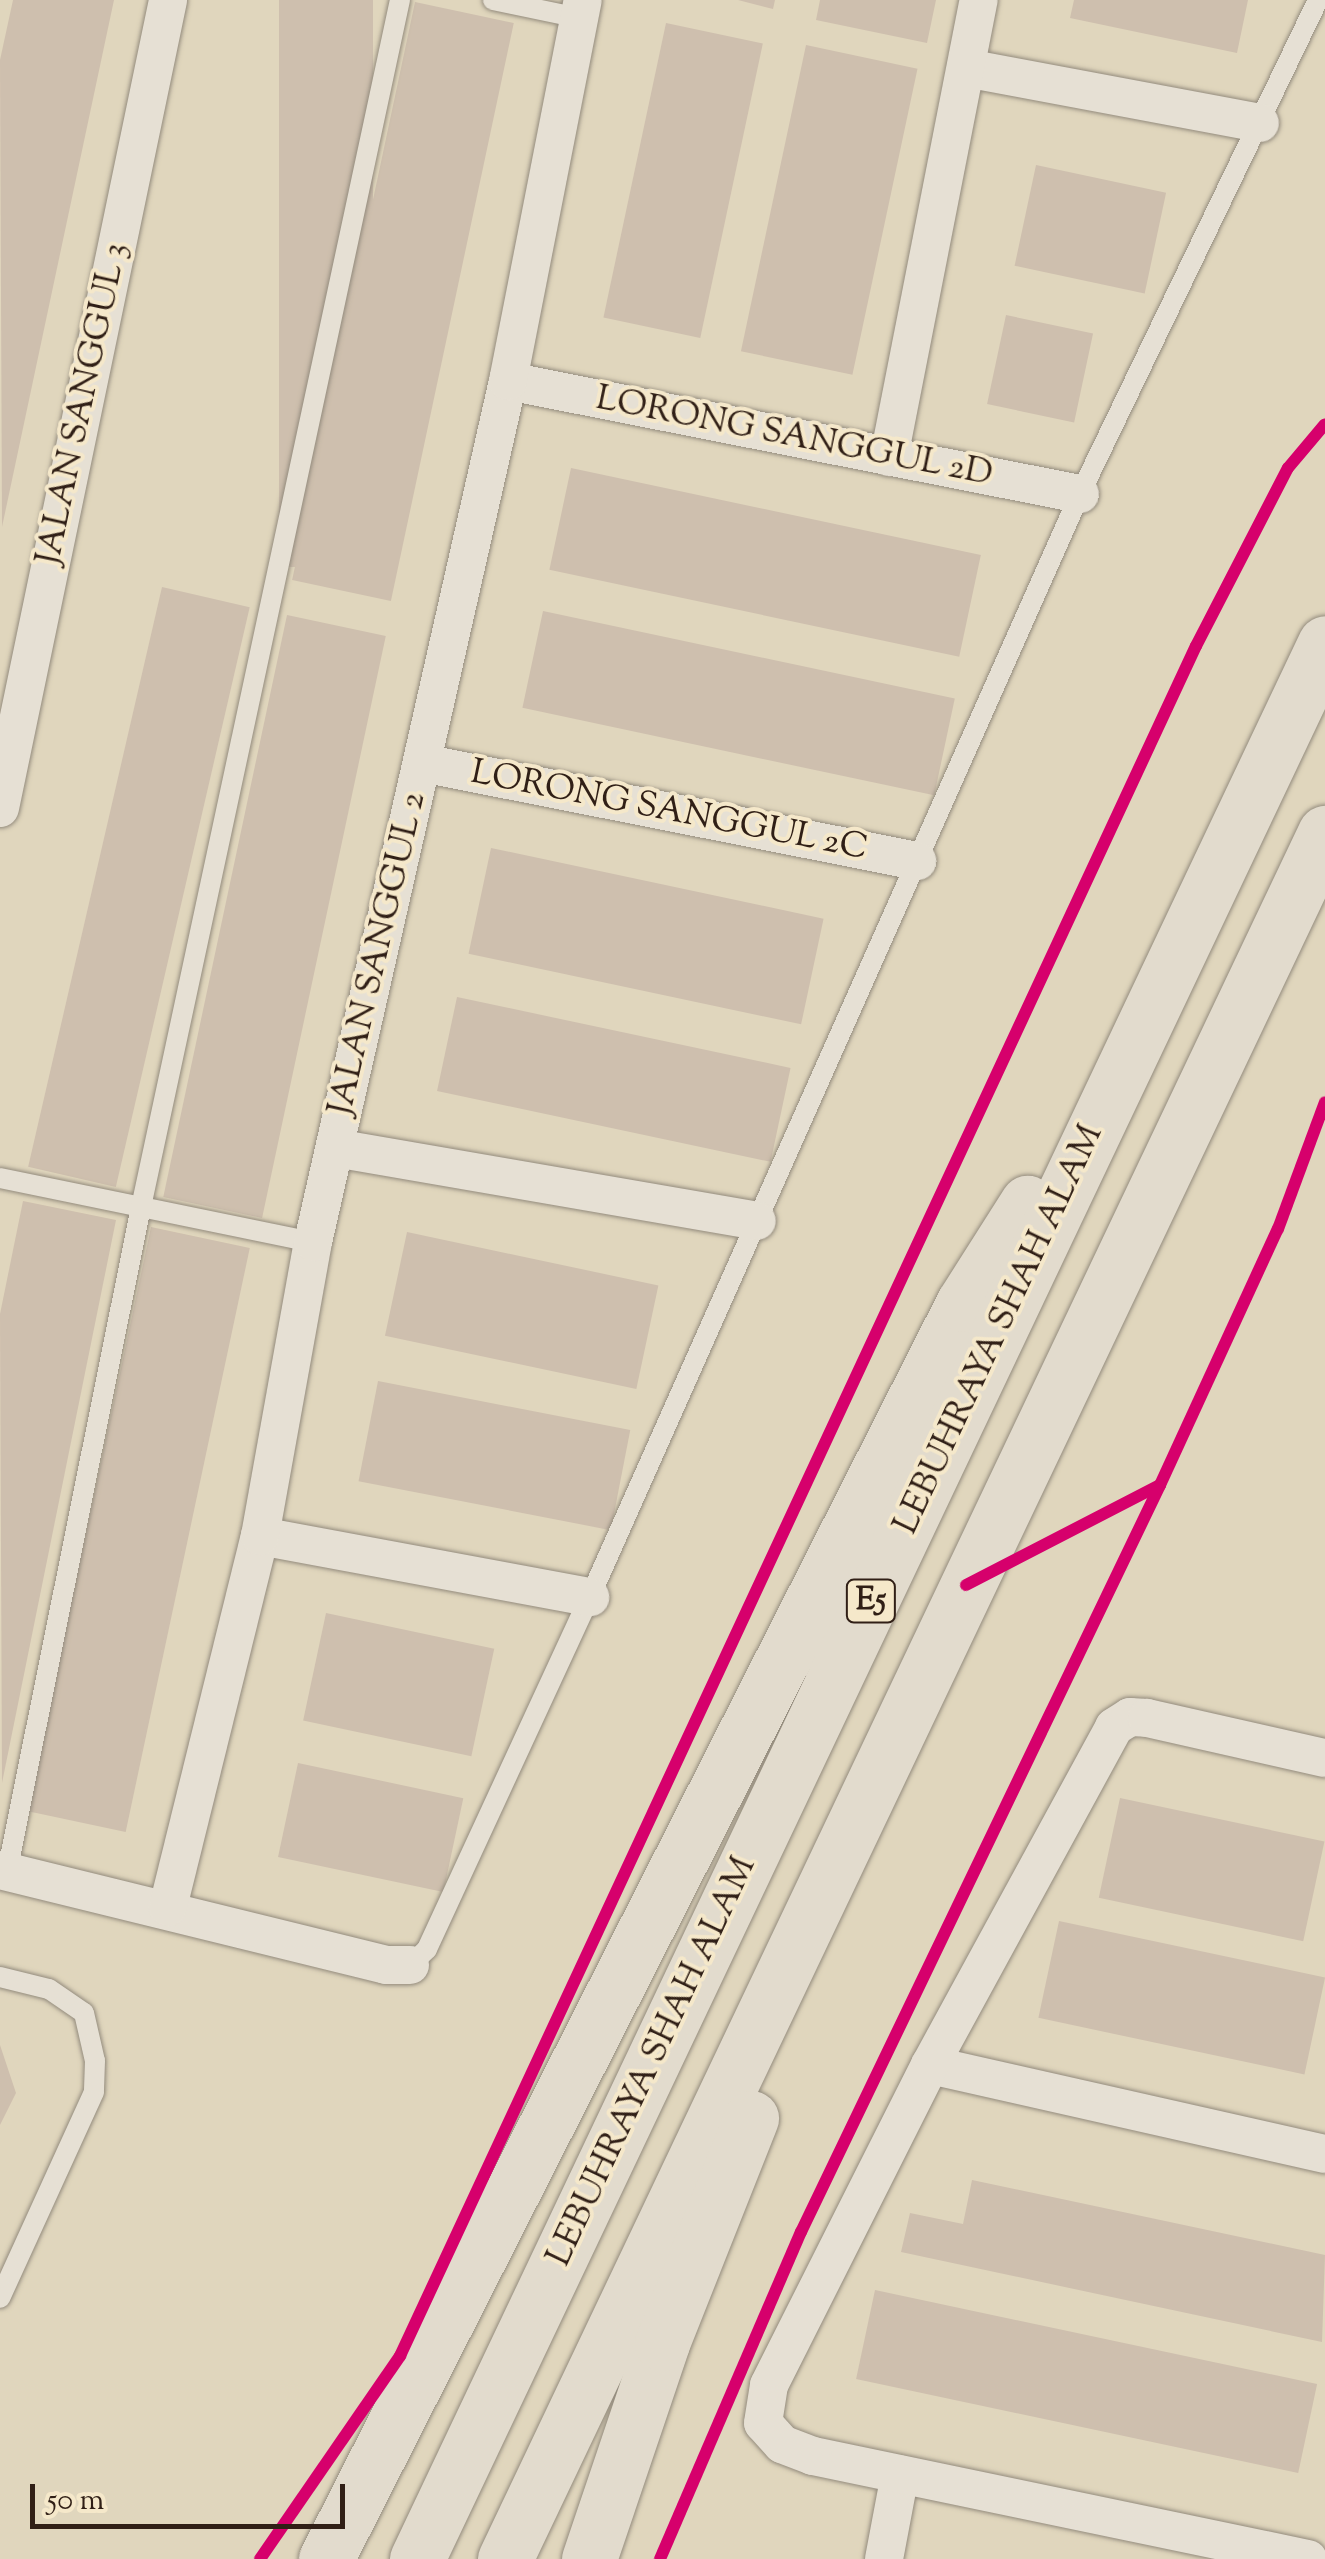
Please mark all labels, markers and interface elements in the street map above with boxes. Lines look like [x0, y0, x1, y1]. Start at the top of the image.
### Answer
street label: JALAN SANGGUL 3 [29, 239, 139, 569]
street label: LORONG SANGGUL 2D [592, 379, 996, 497]
street label: LORONG SANGGUL 2C [467, 753, 871, 871]
street label: JALAN SANGGUL 2 [321, 788, 437, 1120]
street label: LEBUHRAYA SHAH ALAM [887, 1119, 1113, 1541]
road number: E5 [844, 1574, 898, 1628]
street label: LEBUHRAYA SHAH ALAM [540, 1851, 766, 2273]
scale bar [35, 2464, 350, 2526]
text: 50 m [47, 2480, 104, 2523]

